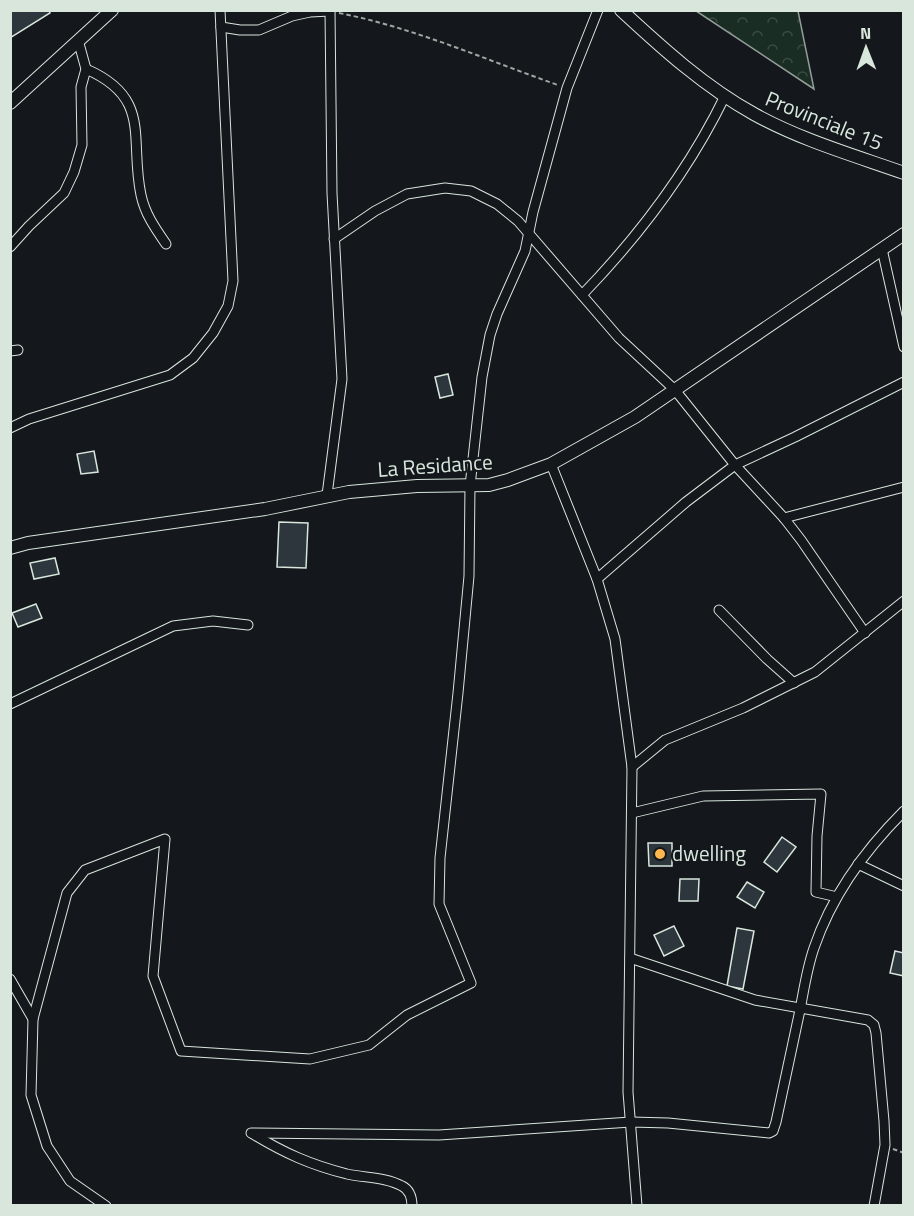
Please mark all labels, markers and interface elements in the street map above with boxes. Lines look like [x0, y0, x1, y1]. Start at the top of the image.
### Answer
north arrow [836, 18, 896, 78]
text: N [860, 21, 871, 45]
street label: Provinciale 15 [761, 82, 888, 158]
street label: La Residance [376, 445, 494, 485]
place label: dwelling [672, 837, 746, 869]
marker: dwelling [653, 847, 667, 861]

